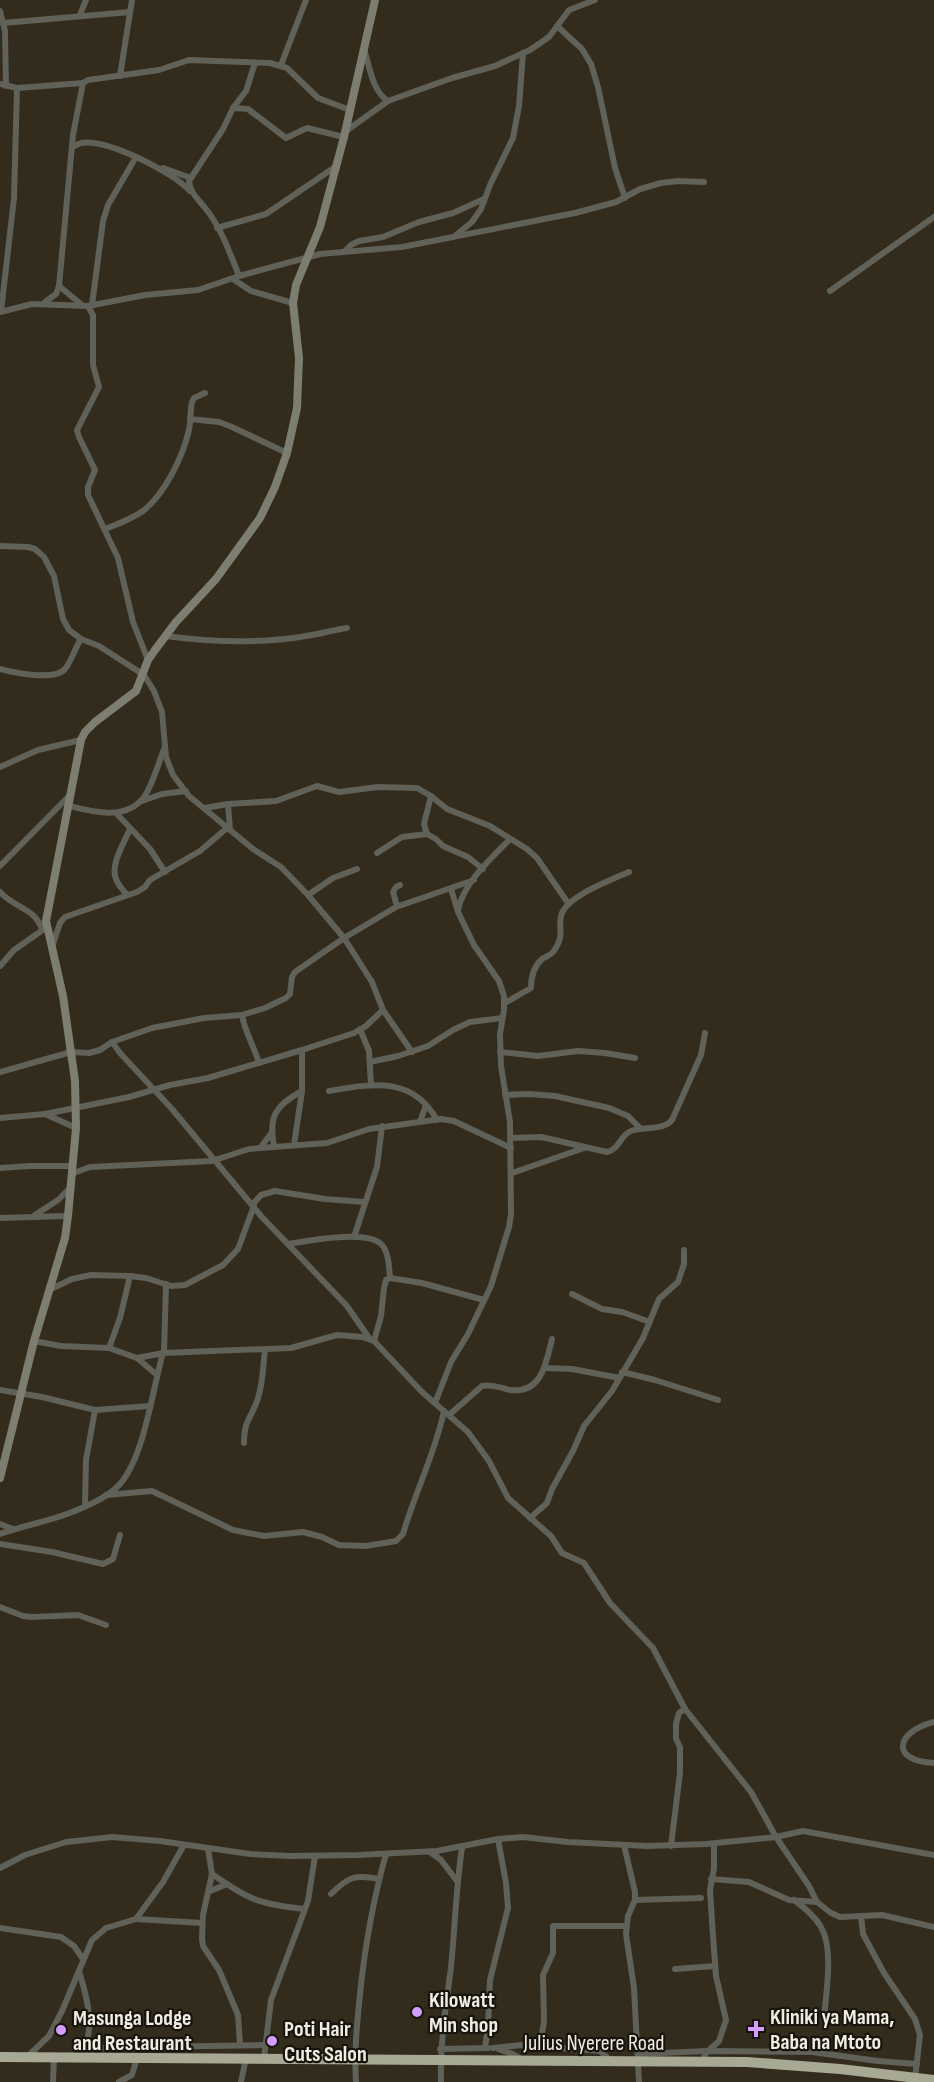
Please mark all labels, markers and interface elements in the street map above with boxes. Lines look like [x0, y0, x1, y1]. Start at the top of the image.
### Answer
place label: Kilowatt Min shop [429, 1987, 498, 2039]
place label: Kliniki ya Mama, Baba na Mtoto [770, 2004, 894, 2056]
place label: Masunga Lodge and Restaurant [73, 2005, 192, 2057]
marker: Kilowatt Min shop [410, 2005, 424, 2019]
place label: Poti Hair Cuts Salon [284, 2016, 367, 2068]
marker: Kliniki ya Mama, Baba na Mtoto [747, 2020, 765, 2038]
marker: Masunga Lodge and Restaurant [54, 2023, 68, 2037]
street label: Julius Nyerere Road [522, 2030, 665, 2057]
marker: Poti Hair Cuts Salon [265, 2034, 279, 2048]

